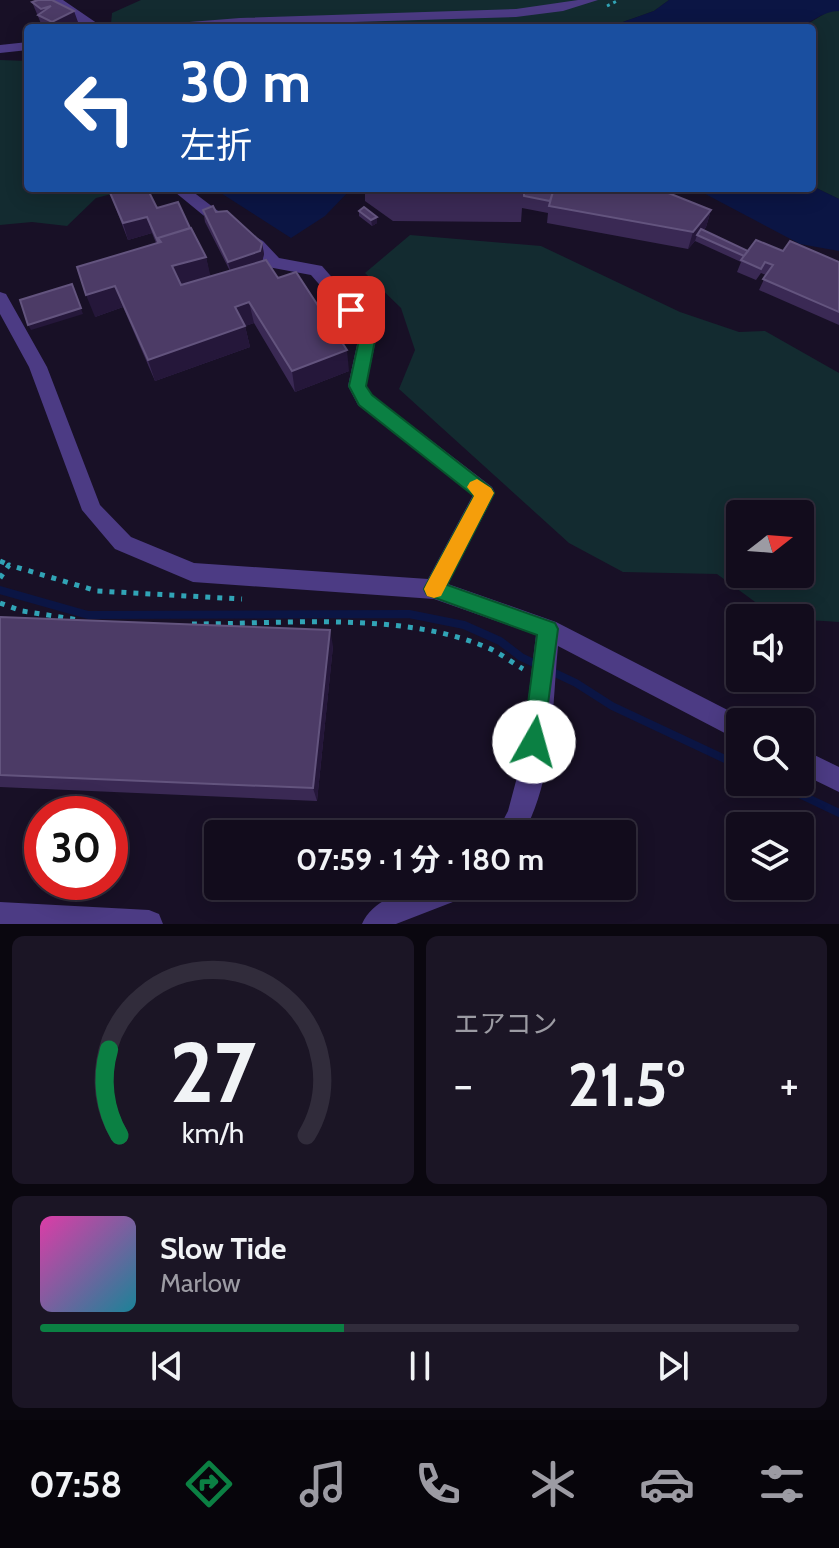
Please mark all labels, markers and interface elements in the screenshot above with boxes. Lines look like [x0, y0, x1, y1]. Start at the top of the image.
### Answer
text: 30 m [180, 48, 311, 116]
icon: left [48, 56, 152, 160]
text: 左折 [180, 123, 252, 167]
pin [317, 276, 385, 344]
icon: arrive [329, 288, 373, 332]
north arrow [726, 500, 814, 588]
map controls [726, 500, 814, 900]
button: sound [726, 604, 814, 692]
position arrow [492, 700, 576, 784]
button: search [726, 708, 814, 796]
speed limit sign: 30 [24, 796, 128, 900]
button: layers [726, 812, 814, 900]
text: 07:59 · 1 分 · 180 m [296, 841, 544, 878]
text: エアコン [454, 1008, 558, 1040]
text: 27 [170, 1022, 256, 1123]
text: 21.5° [568, 1048, 685, 1121]
text: − [454, 1058, 473, 1111]
text: + [780, 1058, 799, 1111]
text: km/h [181, 1115, 244, 1150]
text: Slow Tide [160, 1230, 287, 1267]
text: Marlow [160, 1267, 241, 1299]
icon: previous [145, 1344, 189, 1388]
icon: pause [398, 1344, 442, 1388]
icon: next [651, 1344, 695, 1388]
icon: directions [181, 1456, 237, 1512]
icon: music [295, 1456, 351, 1512]
icon: phone [410, 1456, 466, 1512]
icon: climate [525, 1456, 581, 1512]
icon: car [639, 1456, 695, 1512]
icon: filters [754, 1456, 810, 1512]
text: 07:58 [29, 1462, 122, 1506]

